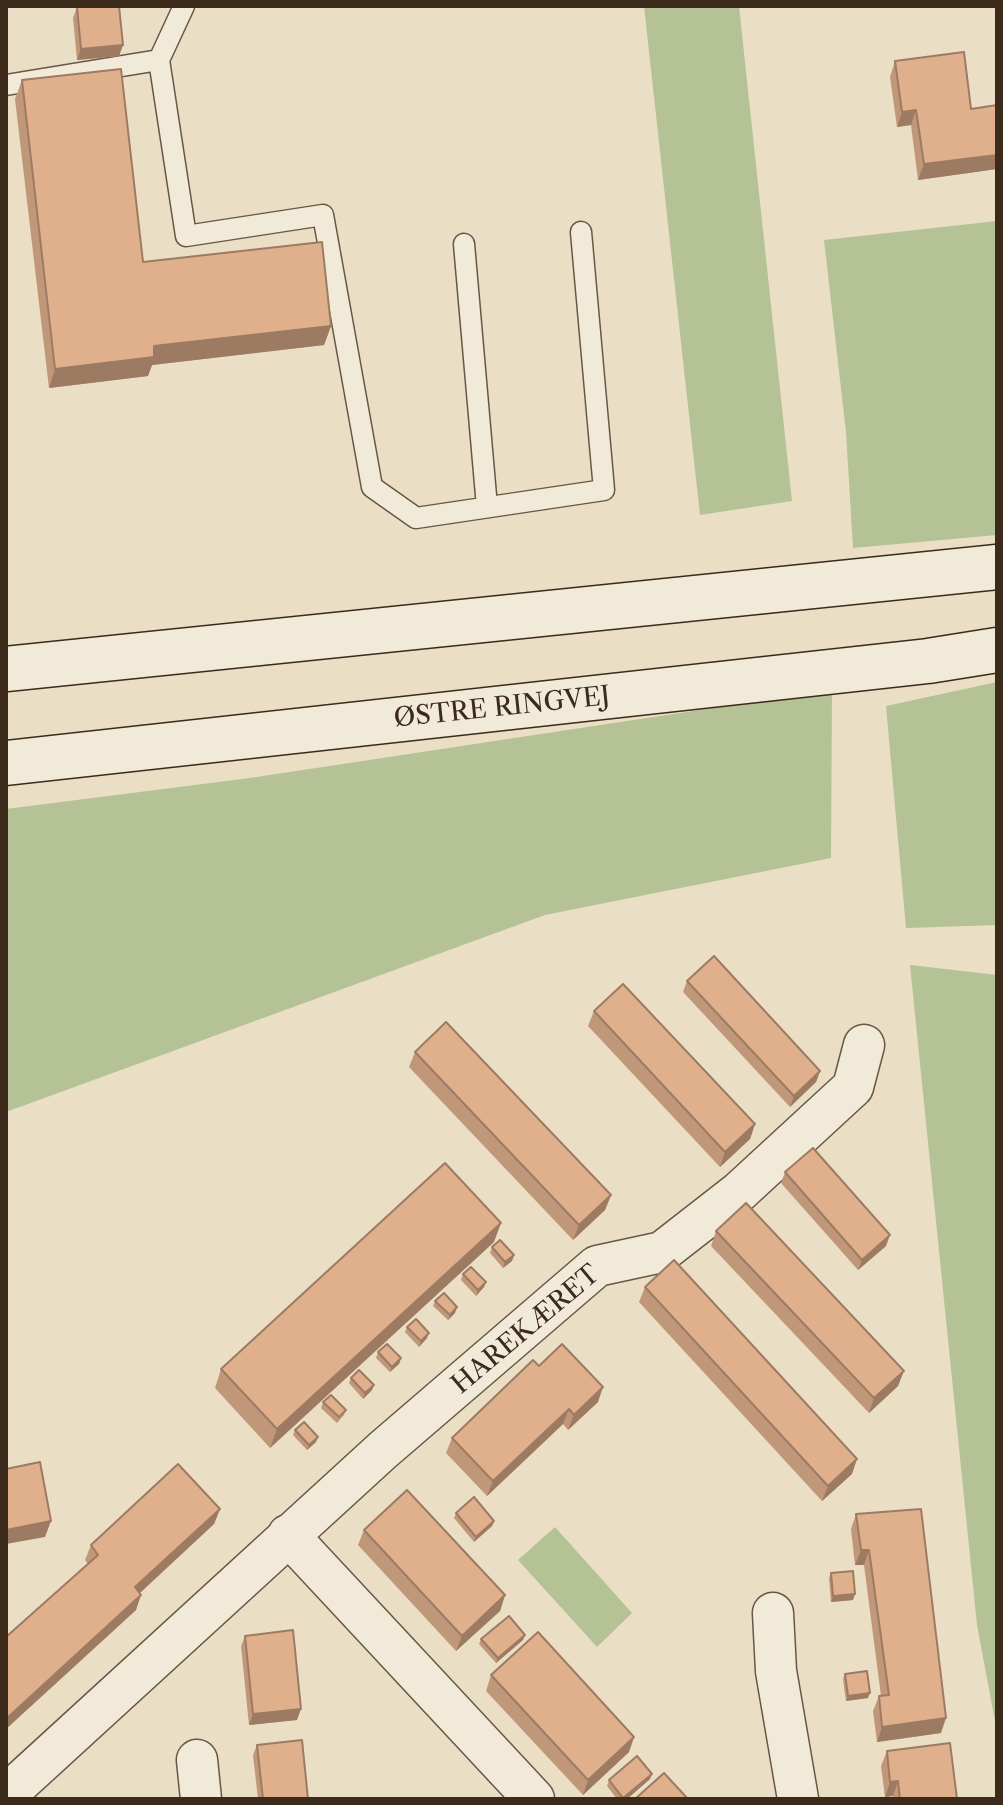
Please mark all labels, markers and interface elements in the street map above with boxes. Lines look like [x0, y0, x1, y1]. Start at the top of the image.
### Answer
street label: ØSTRE RINGVEJ [392, 681, 612, 735]
street label: HAREKÆRET [446, 1259, 606, 1401]

